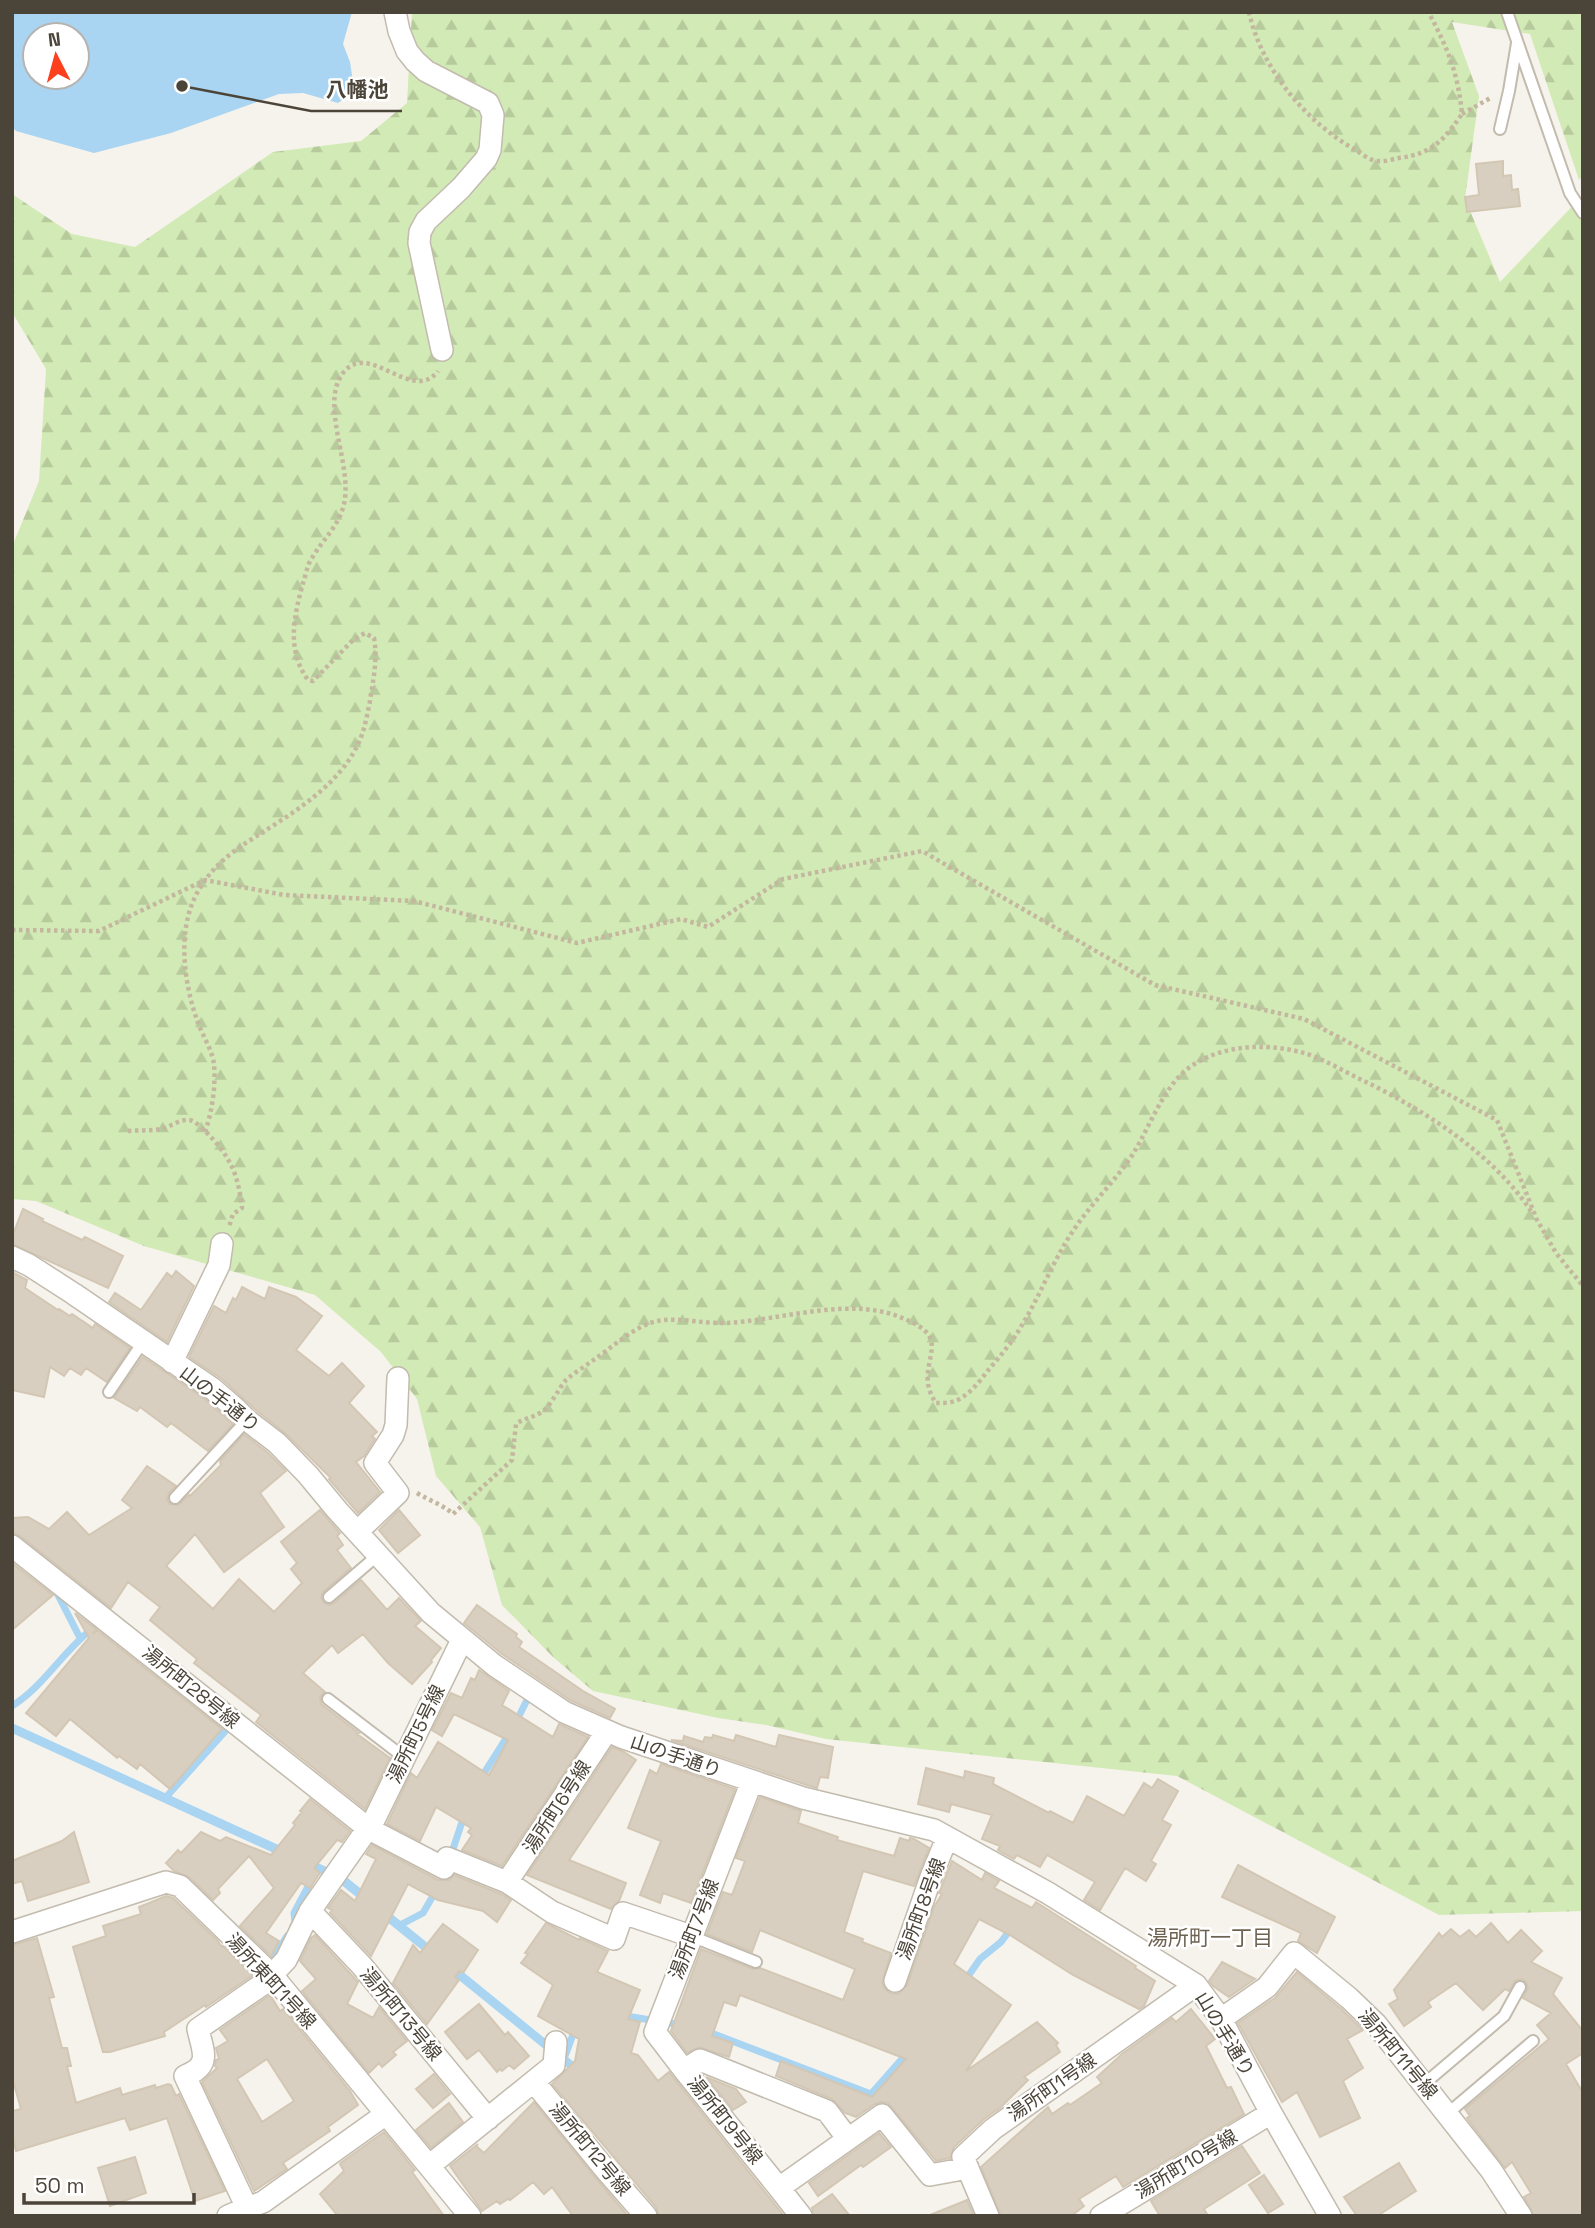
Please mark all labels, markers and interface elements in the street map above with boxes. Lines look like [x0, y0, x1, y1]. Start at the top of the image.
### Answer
north arrow [21, 21, 91, 91]
text: N [47, 26, 62, 53]
callout: 八幡池 [311, 69, 402, 111]
text: 八幡池 [326, 76, 389, 103]
street label: 山の手通り [175, 1360, 265, 1438]
street label: 湯所町28号線 [137, 1640, 245, 1734]
street label: 湯所町5号線 [381, 1681, 451, 1787]
street label: 山の手通り [627, 1729, 725, 1783]
street label: 湯所町6号線 [517, 1755, 597, 1859]
street label: 湯所町8号線 [891, 1855, 951, 1963]
street label: 湯所町7号線 [663, 1875, 725, 1983]
district label: 湯所町一丁目 [1147, 1924, 1273, 1951]
street label: 湯所東町1号線 [220, 1928, 322, 2034]
street label: 湯所町13号線 [355, 1962, 447, 2066]
street label: 山の手通り [1190, 1987, 1260, 2081]
street label: 湯所町11号線 [1353, 2003, 1443, 2105]
street label: 湯所町1号線 [1003, 2047, 1101, 2127]
street label: 湯所町9号線 [682, 2071, 768, 2169]
street label: 湯所町12号線 [544, 2097, 636, 2201]
street label: 湯所町10号線 [1130, 2124, 1242, 2204]
scale bar [24, 2162, 194, 2206]
text: 50 m [35, 2172, 85, 2199]

